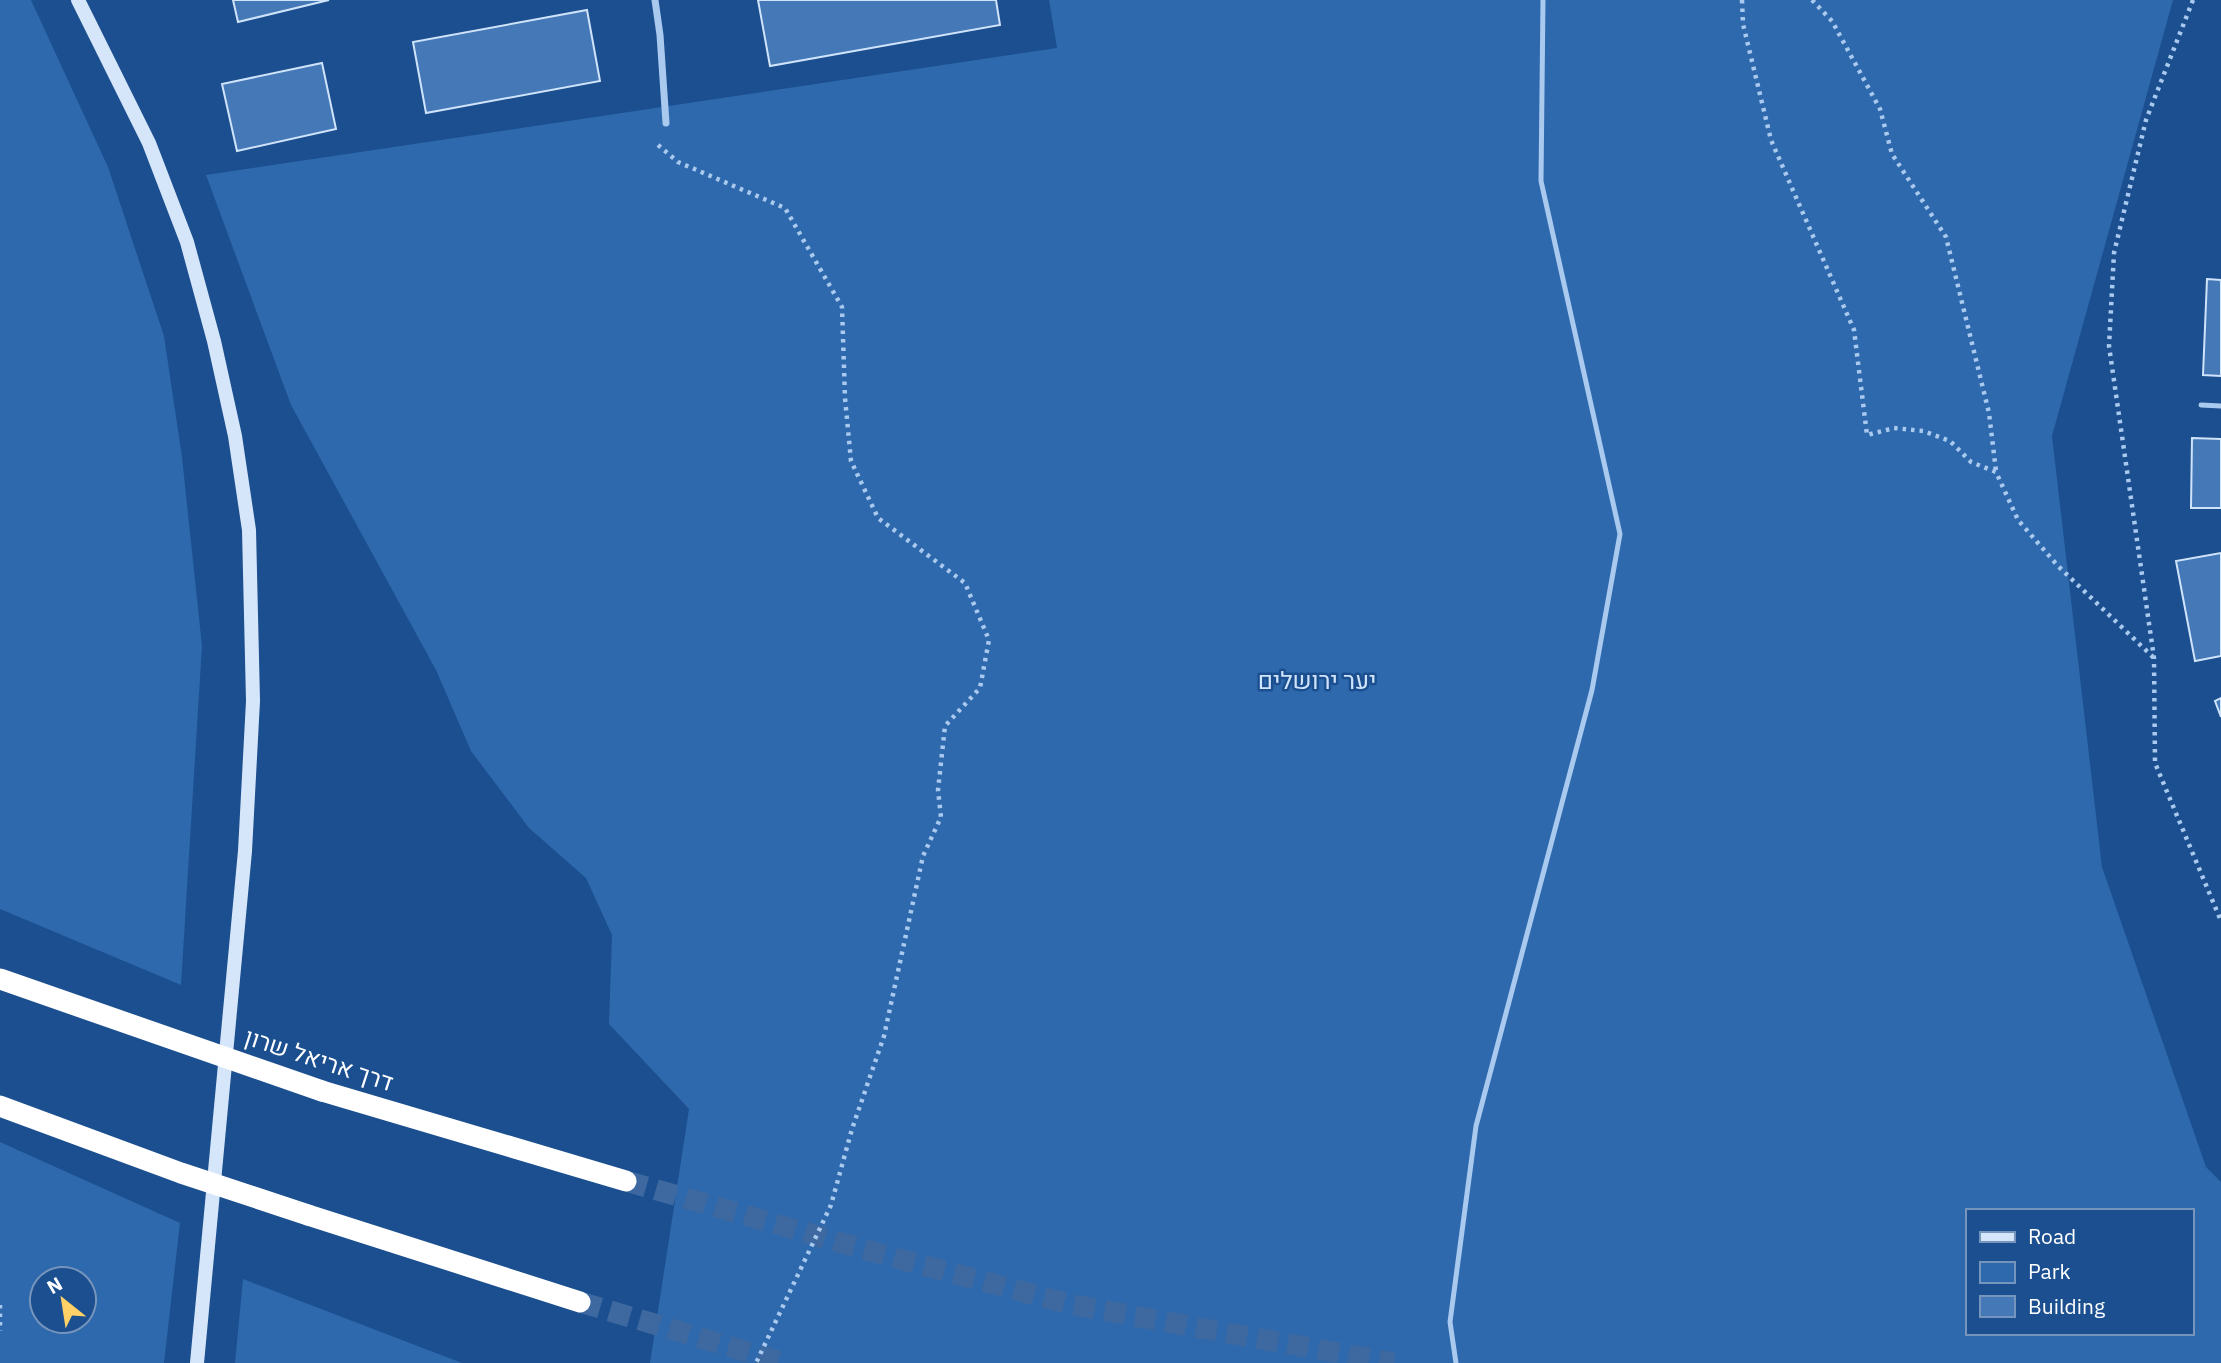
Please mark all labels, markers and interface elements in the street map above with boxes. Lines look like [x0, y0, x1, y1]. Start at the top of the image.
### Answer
park label: יער ירושלים [1258, 664, 1376, 696]
street label: דרך אריאל שרון [241, 1020, 398, 1098]
legend [1966, 1209, 2193, 1335]
text: Road [2028, 1222, 2076, 1250]
text: Park [2028, 1257, 2071, 1285]
north arrow [28, 1265, 98, 1335]
text: N [43, 1271, 66, 1299]
text: Building [2028, 1292, 2105, 1320]

